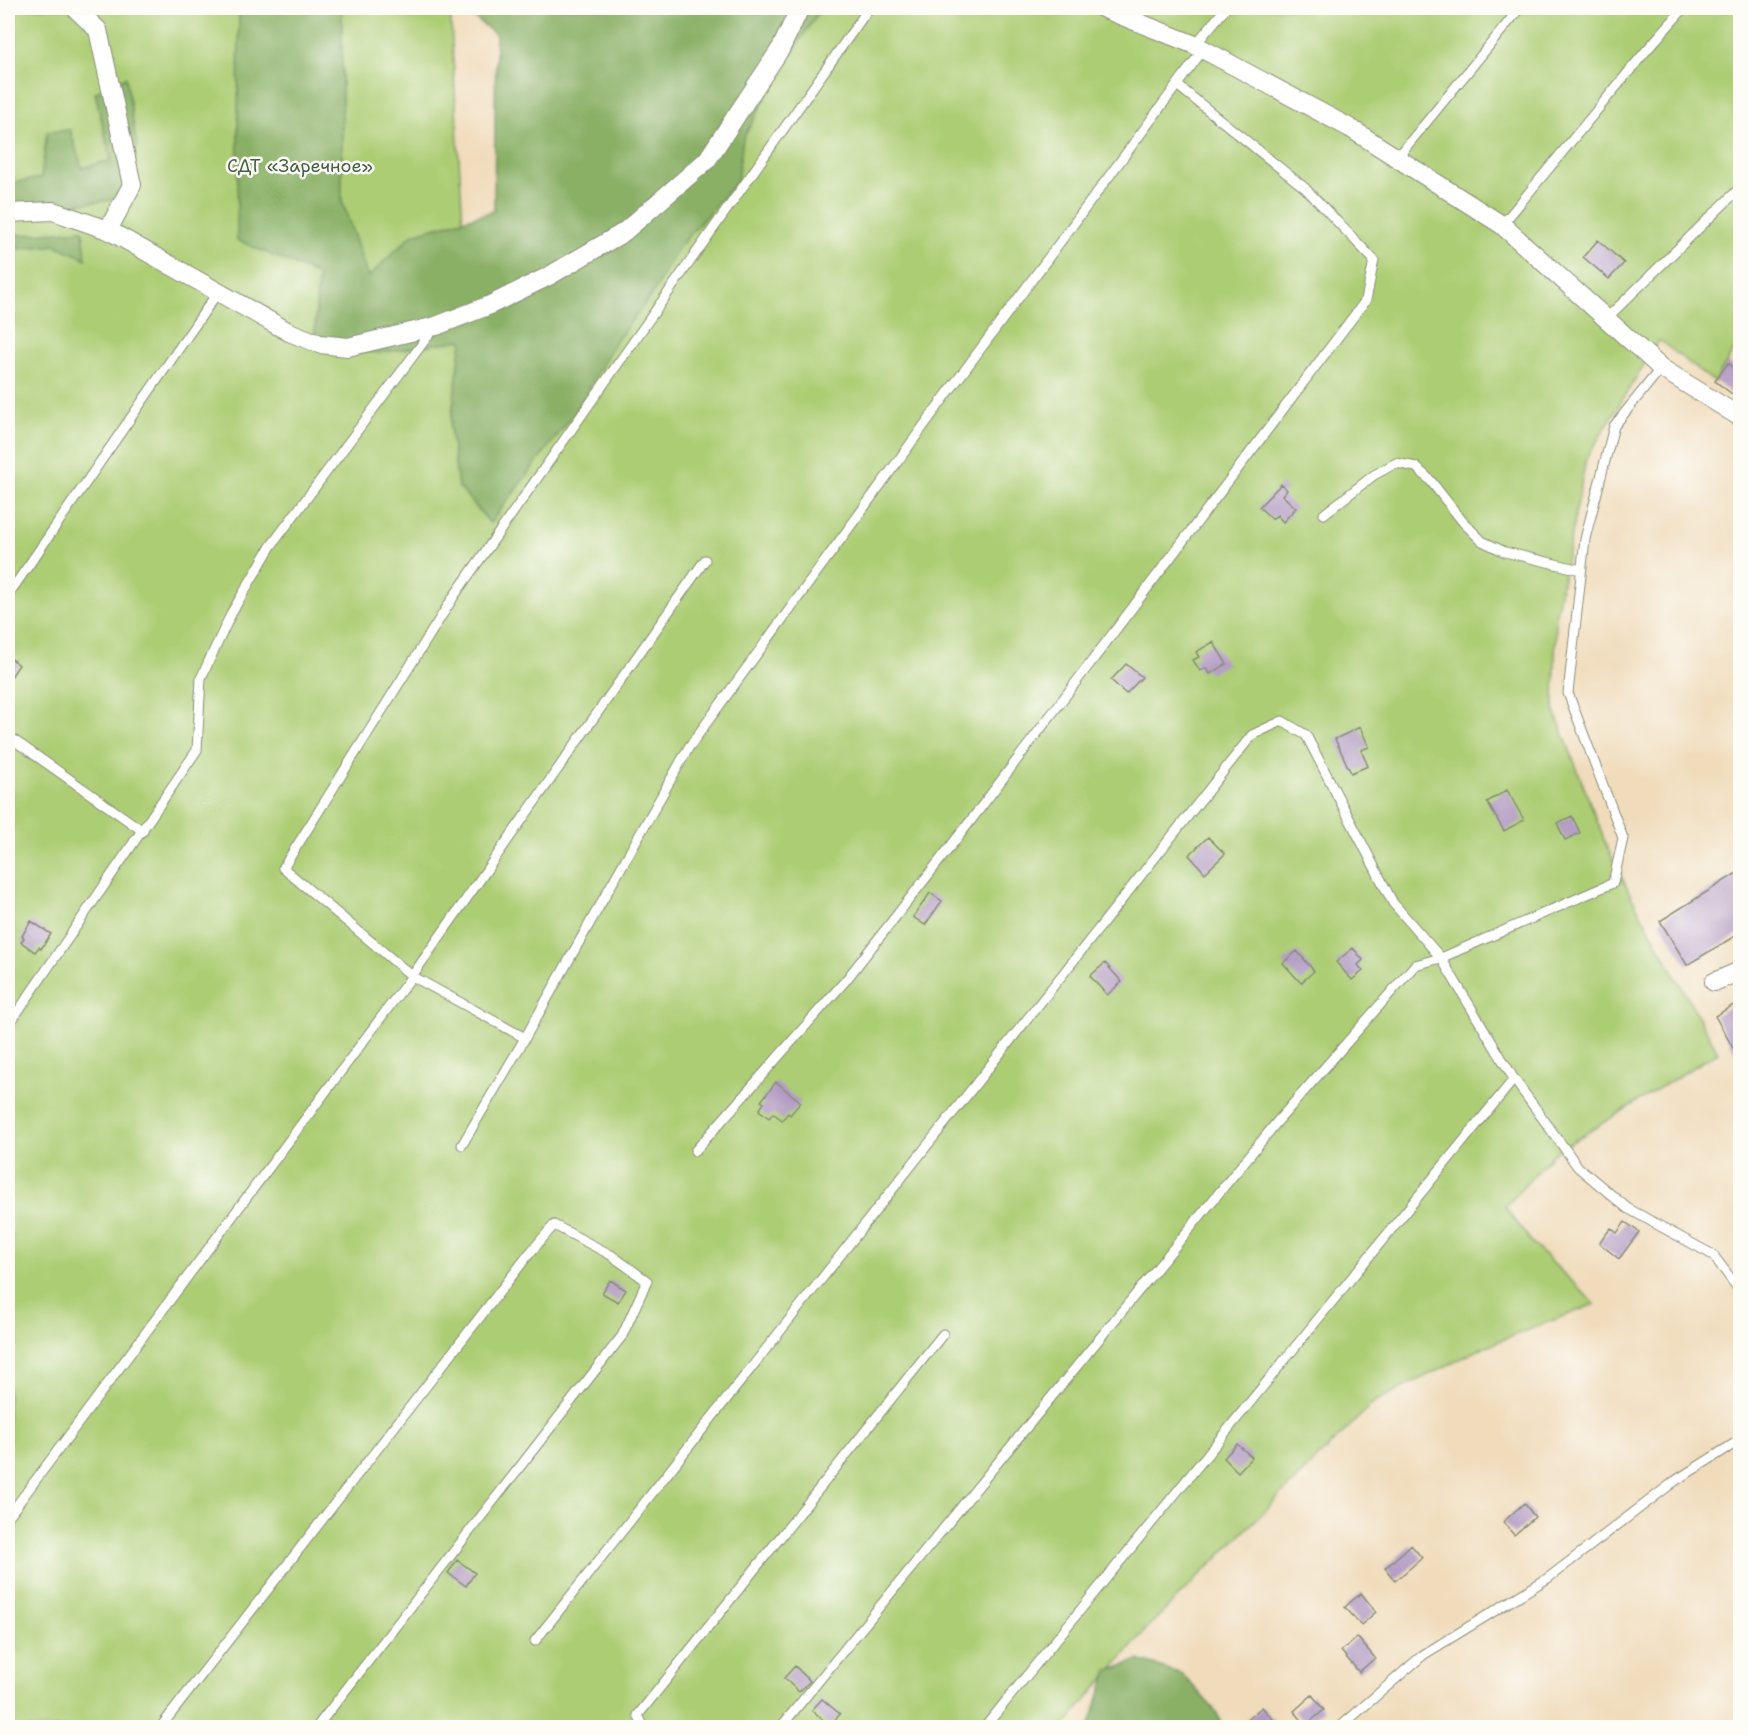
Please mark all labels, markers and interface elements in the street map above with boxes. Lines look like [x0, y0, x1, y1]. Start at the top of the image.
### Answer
park label: СДТ «Заречное» [227, 154, 373, 178]

